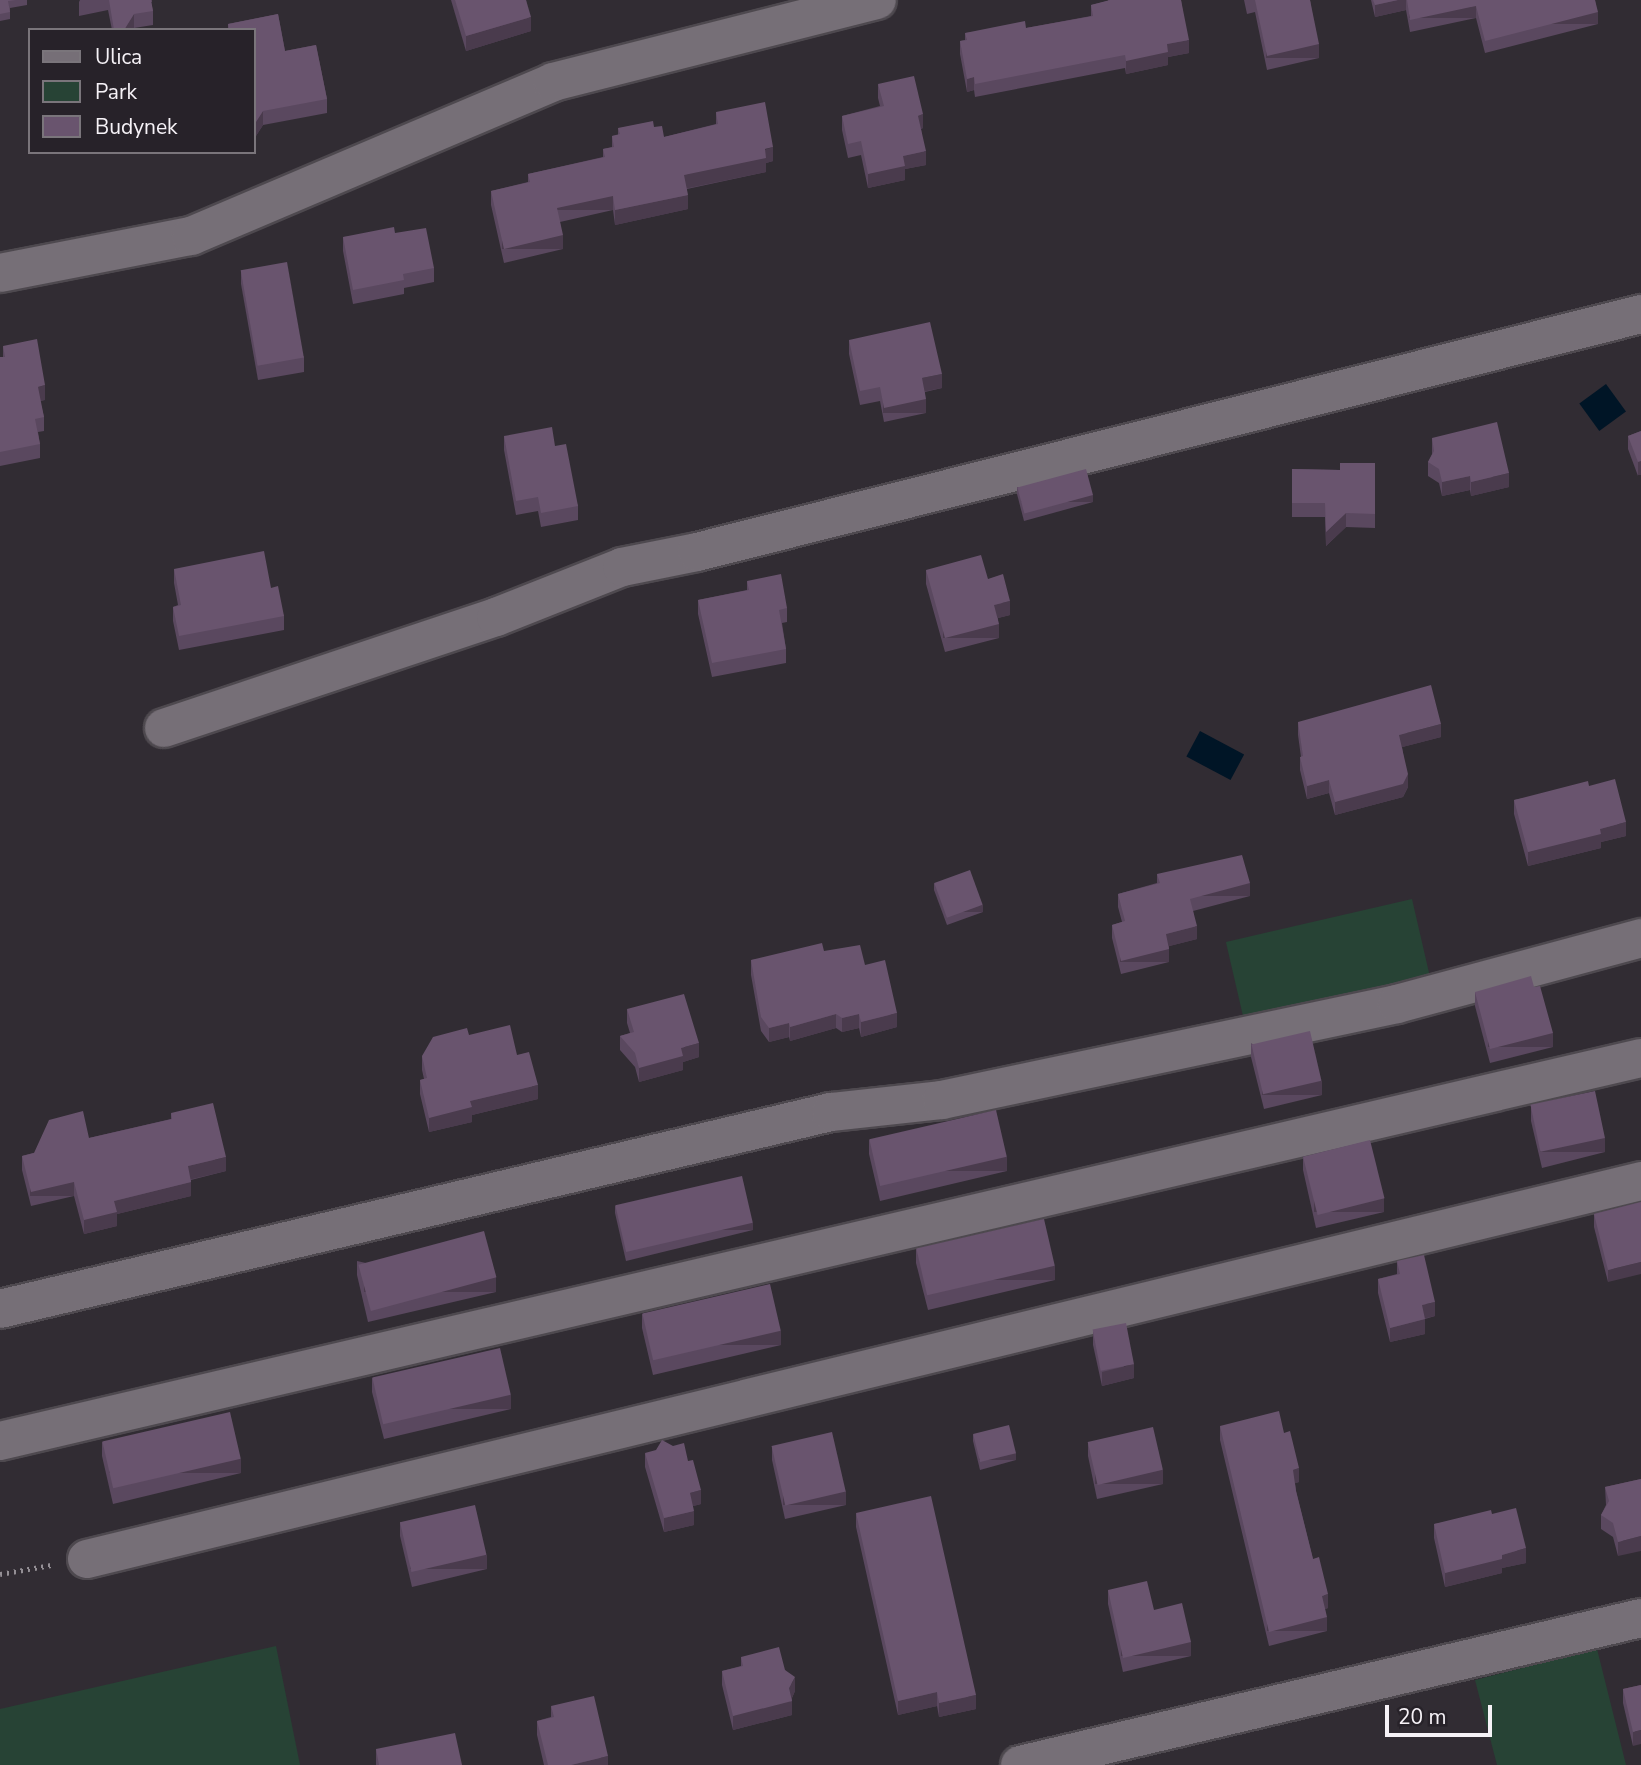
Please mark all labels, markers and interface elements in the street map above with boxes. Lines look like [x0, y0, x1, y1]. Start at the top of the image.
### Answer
legend [28, 28, 256, 154]
text: Ulica [95, 43, 142, 71]
text: Park [95, 78, 137, 106]
text: Budynek [95, 113, 178, 141]
scale bar [1389, 1692, 1496, 1736]
text: 20 m [1398, 1703, 1447, 1731]

